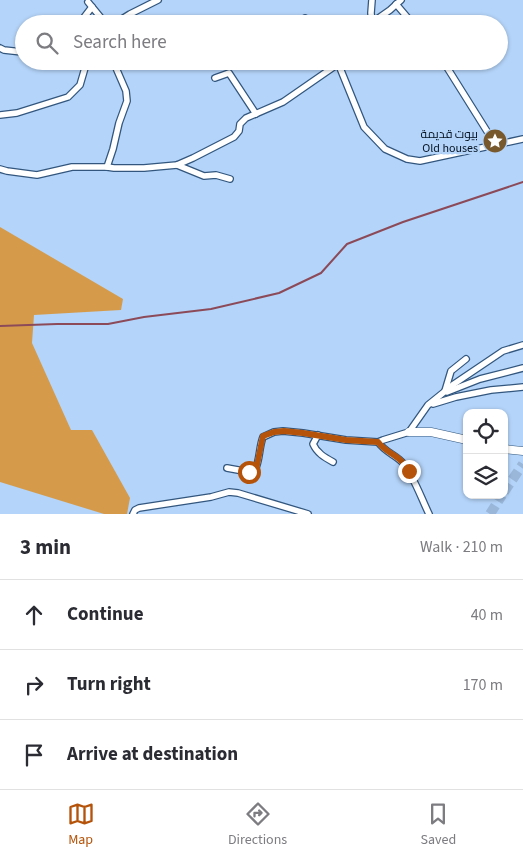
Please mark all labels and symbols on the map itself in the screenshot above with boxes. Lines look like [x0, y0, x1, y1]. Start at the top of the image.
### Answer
place label: بيوت قديمة Old houses [421, 126, 478, 157]
place icon: بيوت قديمة Old houses [482, 128, 508, 154]
route end [398, 460, 421, 483]
route start [238, 461, 261, 484]

